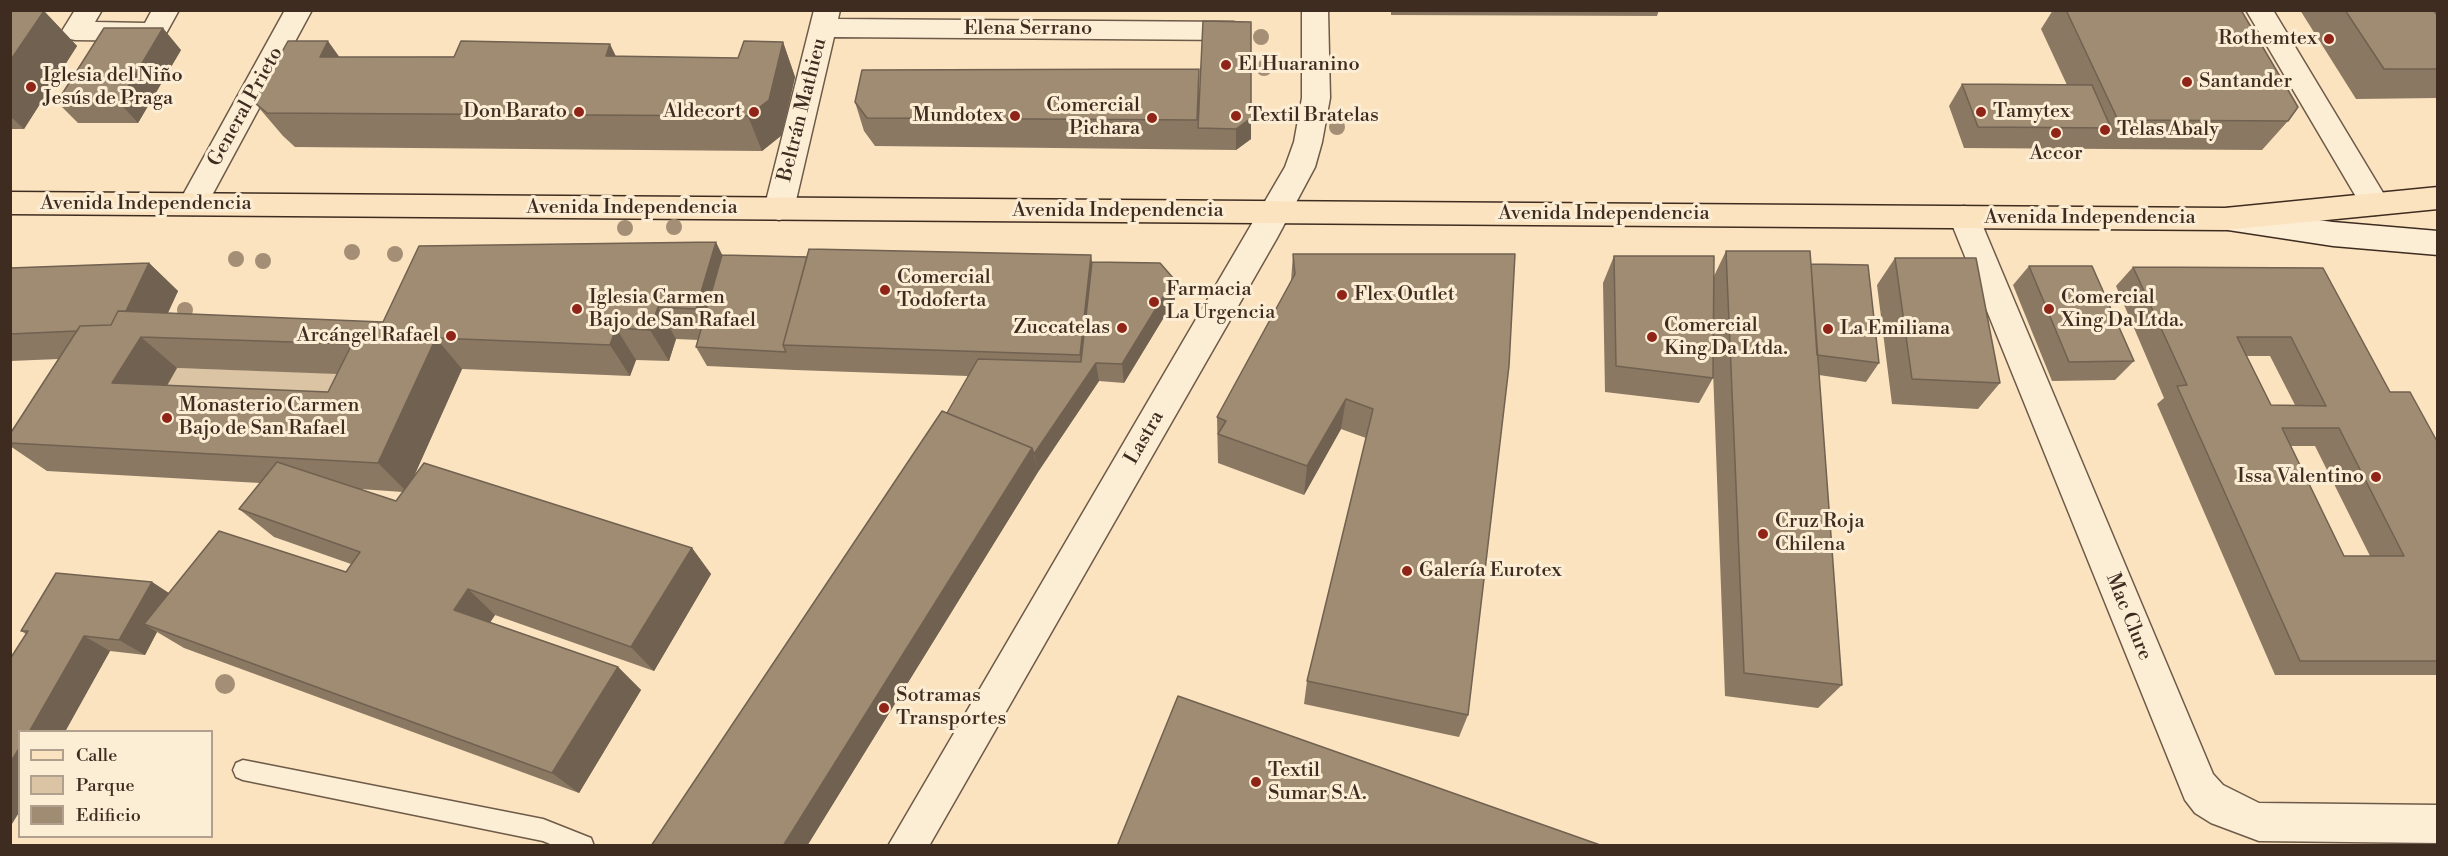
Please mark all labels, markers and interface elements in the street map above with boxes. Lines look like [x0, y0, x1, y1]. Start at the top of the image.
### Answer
street label: Elena Serrano [964, 17, 1092, 41]
place label: Rothemtex [2218, 27, 2317, 51]
marker: Rothemtex [2322, 32, 2336, 46]
street label: Beltrán Mathieu [774, 36, 832, 184]
street label: General Prieto [203, 43, 289, 171]
place label: El Huaranino [1238, 53, 1360, 77]
marker: El Huaranino [1219, 58, 1233, 72]
place label: Iglesia del Niño Jesús de Praga [43, 64, 183, 111]
place label: Santander [2199, 70, 2292, 94]
marker: Santander [2180, 75, 2194, 89]
marker: Iglesia del Niño Jesús de Praga [24, 80, 38, 94]
place label: Comercial Pichara [1046, 94, 1140, 141]
place label: Don Barato [463, 100, 567, 124]
place label: Aldecort [663, 100, 742, 124]
place label: Tamytex [1993, 100, 2070, 124]
place label: Mundotex [913, 104, 1003, 128]
place label: Textil Bratelas [1248, 104, 1379, 128]
marker: Don Barato [572, 105, 586, 119]
marker: Aldecort [747, 105, 761, 119]
marker: Tamytex [1974, 105, 1988, 119]
marker: Mundotex [1008, 109, 1022, 123]
marker: Textil Bratelas [1229, 109, 1243, 123]
marker: Comercial Pichara [1145, 111, 1159, 125]
place label: Telas Abaly [2117, 118, 2219, 142]
marker: Telas Abaly [2098, 123, 2112, 137]
marker: Accor [2049, 126, 2063, 140]
place label: Accor [2029, 142, 2083, 166]
street label: Avenida Independencia [40, 192, 252, 216]
street label: Avenida Independencia [526, 196, 738, 220]
street label: Avenida Independencia [1012, 199, 1224, 223]
street label: Avenida Independencia [1498, 202, 1710, 226]
street label: Avenida Independencia [1984, 206, 2196, 230]
place label: Comercial Todoferta [897, 266, 991, 313]
place label: Farmacia La Urgencia [1166, 278, 1275, 325]
marker: Comercial Todoferta [878, 283, 892, 297]
place label: Flex Outlet [1354, 283, 1455, 307]
place label: Iglesia Carmen Bajo de San Rafael [589, 286, 756, 333]
place label: Comercial Xing Da Ltda. [2061, 286, 2184, 333]
marker: Flex Outlet [1335, 288, 1349, 302]
marker: Farmacia La Urgencia [1147, 295, 1161, 309]
marker: Iglesia Carmen Bajo de San Rafael [570, 302, 584, 316]
marker: Comercial Xing Da Ltda. [2042, 302, 2056, 316]
place label: Comercial King Da Ltda. [1664, 314, 1788, 361]
place label: Zuccatelas [1013, 316, 1110, 340]
place label: La Emiliana [1840, 317, 1950, 341]
marker: Zuccatelas [1115, 321, 1129, 335]
marker: La Emiliana [1821, 322, 1835, 336]
place label: Arcángel Rafael [297, 324, 439, 348]
marker: Arcángel Rafael [444, 329, 458, 343]
marker: Comercial King Da Ltda. [1645, 330, 1659, 344]
place label: Monasterio Carmen Bajo de San Rafael [179, 394, 359, 441]
street label: Lastra [1120, 407, 1170, 469]
marker: Monasterio Carmen Bajo de San Rafael [160, 411, 174, 425]
place label: Issa Valentino [2237, 465, 2364, 489]
marker: Issa Valentino [2369, 470, 2383, 484]
place label: Cruz Roja Chilena [1775, 510, 1865, 557]
marker: Cruz Roja Chilena [1756, 527, 1770, 541]
place label: Galería Eurotex [1419, 559, 1562, 583]
marker: Galería Eurotex [1400, 564, 1414, 578]
street label: Mac Clure [2100, 570, 2156, 664]
place label: Sotramas Transportes [896, 684, 1006, 731]
marker: Sotramas Transportes [877, 701, 891, 715]
legend [18, 730, 213, 838]
text: Calle [76, 744, 117, 767]
place label: Textil Sumar S.A. [1268, 759, 1367, 806]
text: Parque [76, 774, 135, 797]
marker: Textil Sumar S.A. [1249, 775, 1263, 789]
text: Edificio [76, 804, 141, 827]

